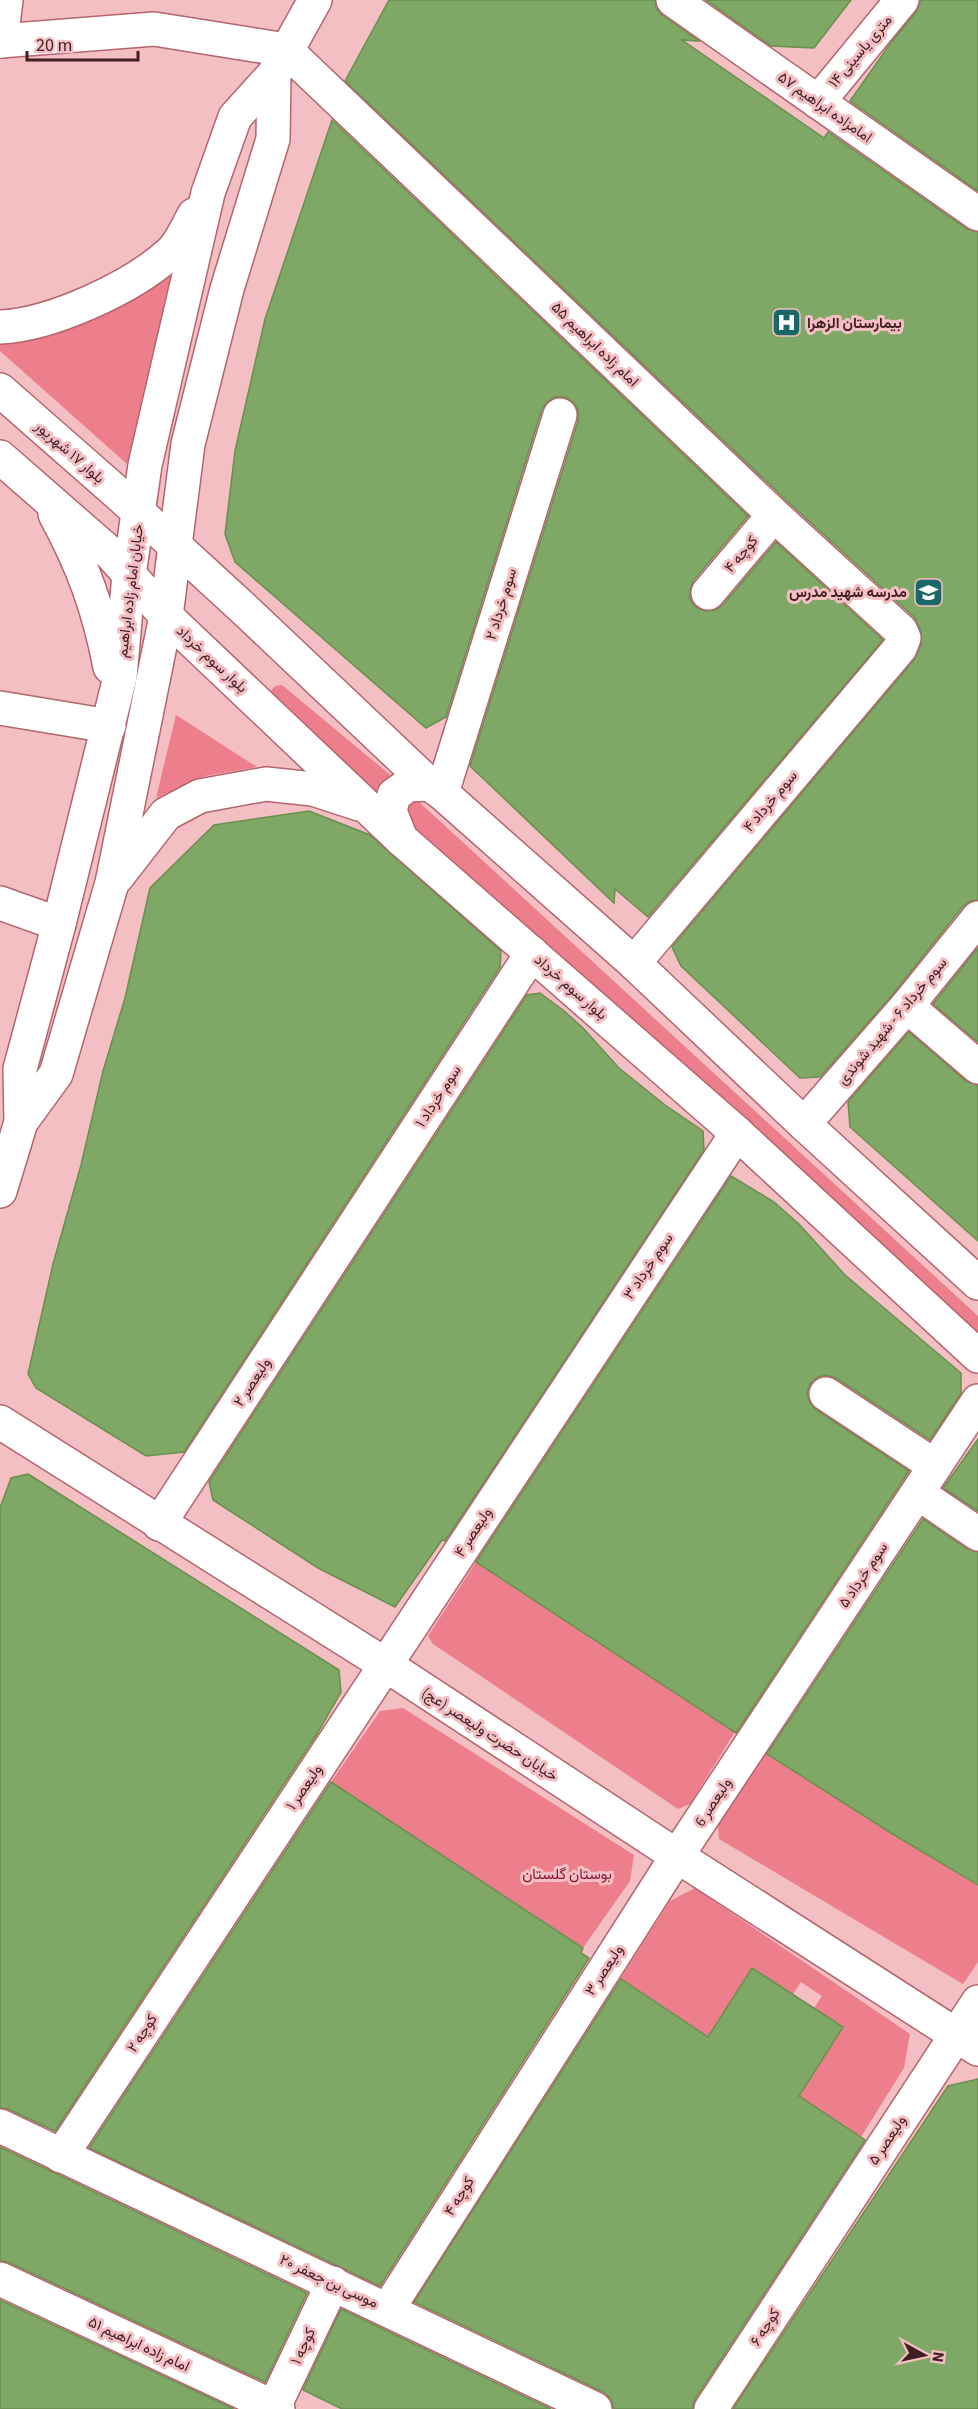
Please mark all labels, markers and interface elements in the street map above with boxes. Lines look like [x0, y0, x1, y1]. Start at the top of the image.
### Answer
street label: ۱۴ متری یاسینی [824, 10, 897, 92]
scale bar [27, 24, 138, 62]
text: 20 m [36, 33, 72, 58]
street label: امامزاده ابراهیم ۵۷ [773, 67, 876, 148]
street label: امام زاده ابراهیم ۵۵ [546, 297, 643, 392]
hospital icon: بیمارستان الزهرا [770, 307, 802, 339]
place label: بیمارستان الزهرا [807, 313, 902, 334]
street label: بلوار ۱۷ شهریور [30, 416, 109, 489]
street label: خیابان امام زاده ابراهیم [112, 523, 149, 659]
street label: کوچه ۴ [720, 531, 763, 577]
street label: سوم خرداد ۲ [481, 566, 522, 643]
school or university icon: مدرسه شهید مدرس [912, 576, 944, 608]
place label: مدرسه شهید مدرس [789, 582, 907, 603]
street label: بلوار سوم خرداد [171, 621, 252, 698]
street label: سوم خرداد ۴ [738, 766, 802, 837]
street label: بلوار سوم خرداد [530, 950, 612, 1025]
street label: سوم خرداد ۶ - شهید شوندی [833, 953, 952, 1090]
street label: سوم خرداد ۱ [410, 1061, 466, 1131]
street label: سوم خرداد ۳ [619, 1229, 678, 1304]
street label: ولیعصر ۲ [229, 1354, 276, 1411]
street label: ولیعصر ۴ [450, 1503, 497, 1561]
street label: سوم خرداد ۵ [834, 1538, 893, 1612]
street label: خیابان حضرت ولیعصر (عج) [418, 1682, 562, 1786]
street label: ولیعصر ۱ [281, 1760, 327, 1814]
street label: ولیعصر 6 [690, 1774, 737, 1831]
park label: بوستان گلستان [522, 1864, 612, 1885]
street label: ولیعصر ۳ [580, 1941, 629, 2000]
street label: کوچه ۲ [122, 2010, 163, 2057]
street label: ولیعصر ۵ [863, 2111, 911, 2169]
street label: کوچه ۴ [439, 2172, 480, 2220]
street label: موسی بن جعفر ۲۰ [276, 2249, 382, 2313]
street label: کوچه ۶ [745, 2304, 786, 2350]
street label: امام زاده ابراهیم ۵۱ [85, 2312, 193, 2377]
street label: کوچه ۱ [286, 2324, 321, 2368]
north arrow [894, 2325, 954, 2385]
text: N [926, 2350, 949, 2364]

